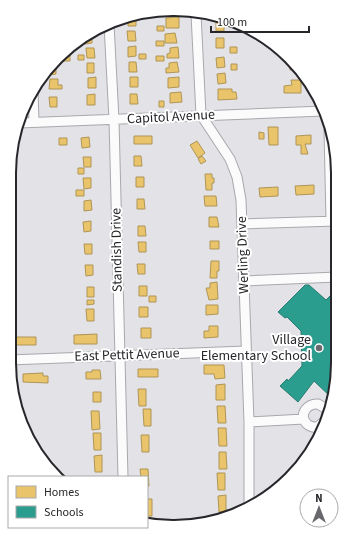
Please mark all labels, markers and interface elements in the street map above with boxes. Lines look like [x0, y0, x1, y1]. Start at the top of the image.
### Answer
scale bar [211, 8, 309, 34]
text: 100 m [217, 14, 247, 31]
street label: Capitol Avenue [127, 105, 215, 129]
street label: Standish Drive [106, 208, 128, 292]
street label: Werling Drive [232, 216, 254, 294]
place label: Village Elementary School [201, 330, 311, 366]
street label: East Pettit Avenue [74, 343, 180, 367]
marker: Village Elementary School [314, 343, 324, 353]
legend [8, 476, 148, 528]
text: Homes [44, 484, 79, 501]
north arrow [299, 488, 339, 528]
text: N [315, 491, 323, 506]
text: Schools [44, 504, 84, 521]

